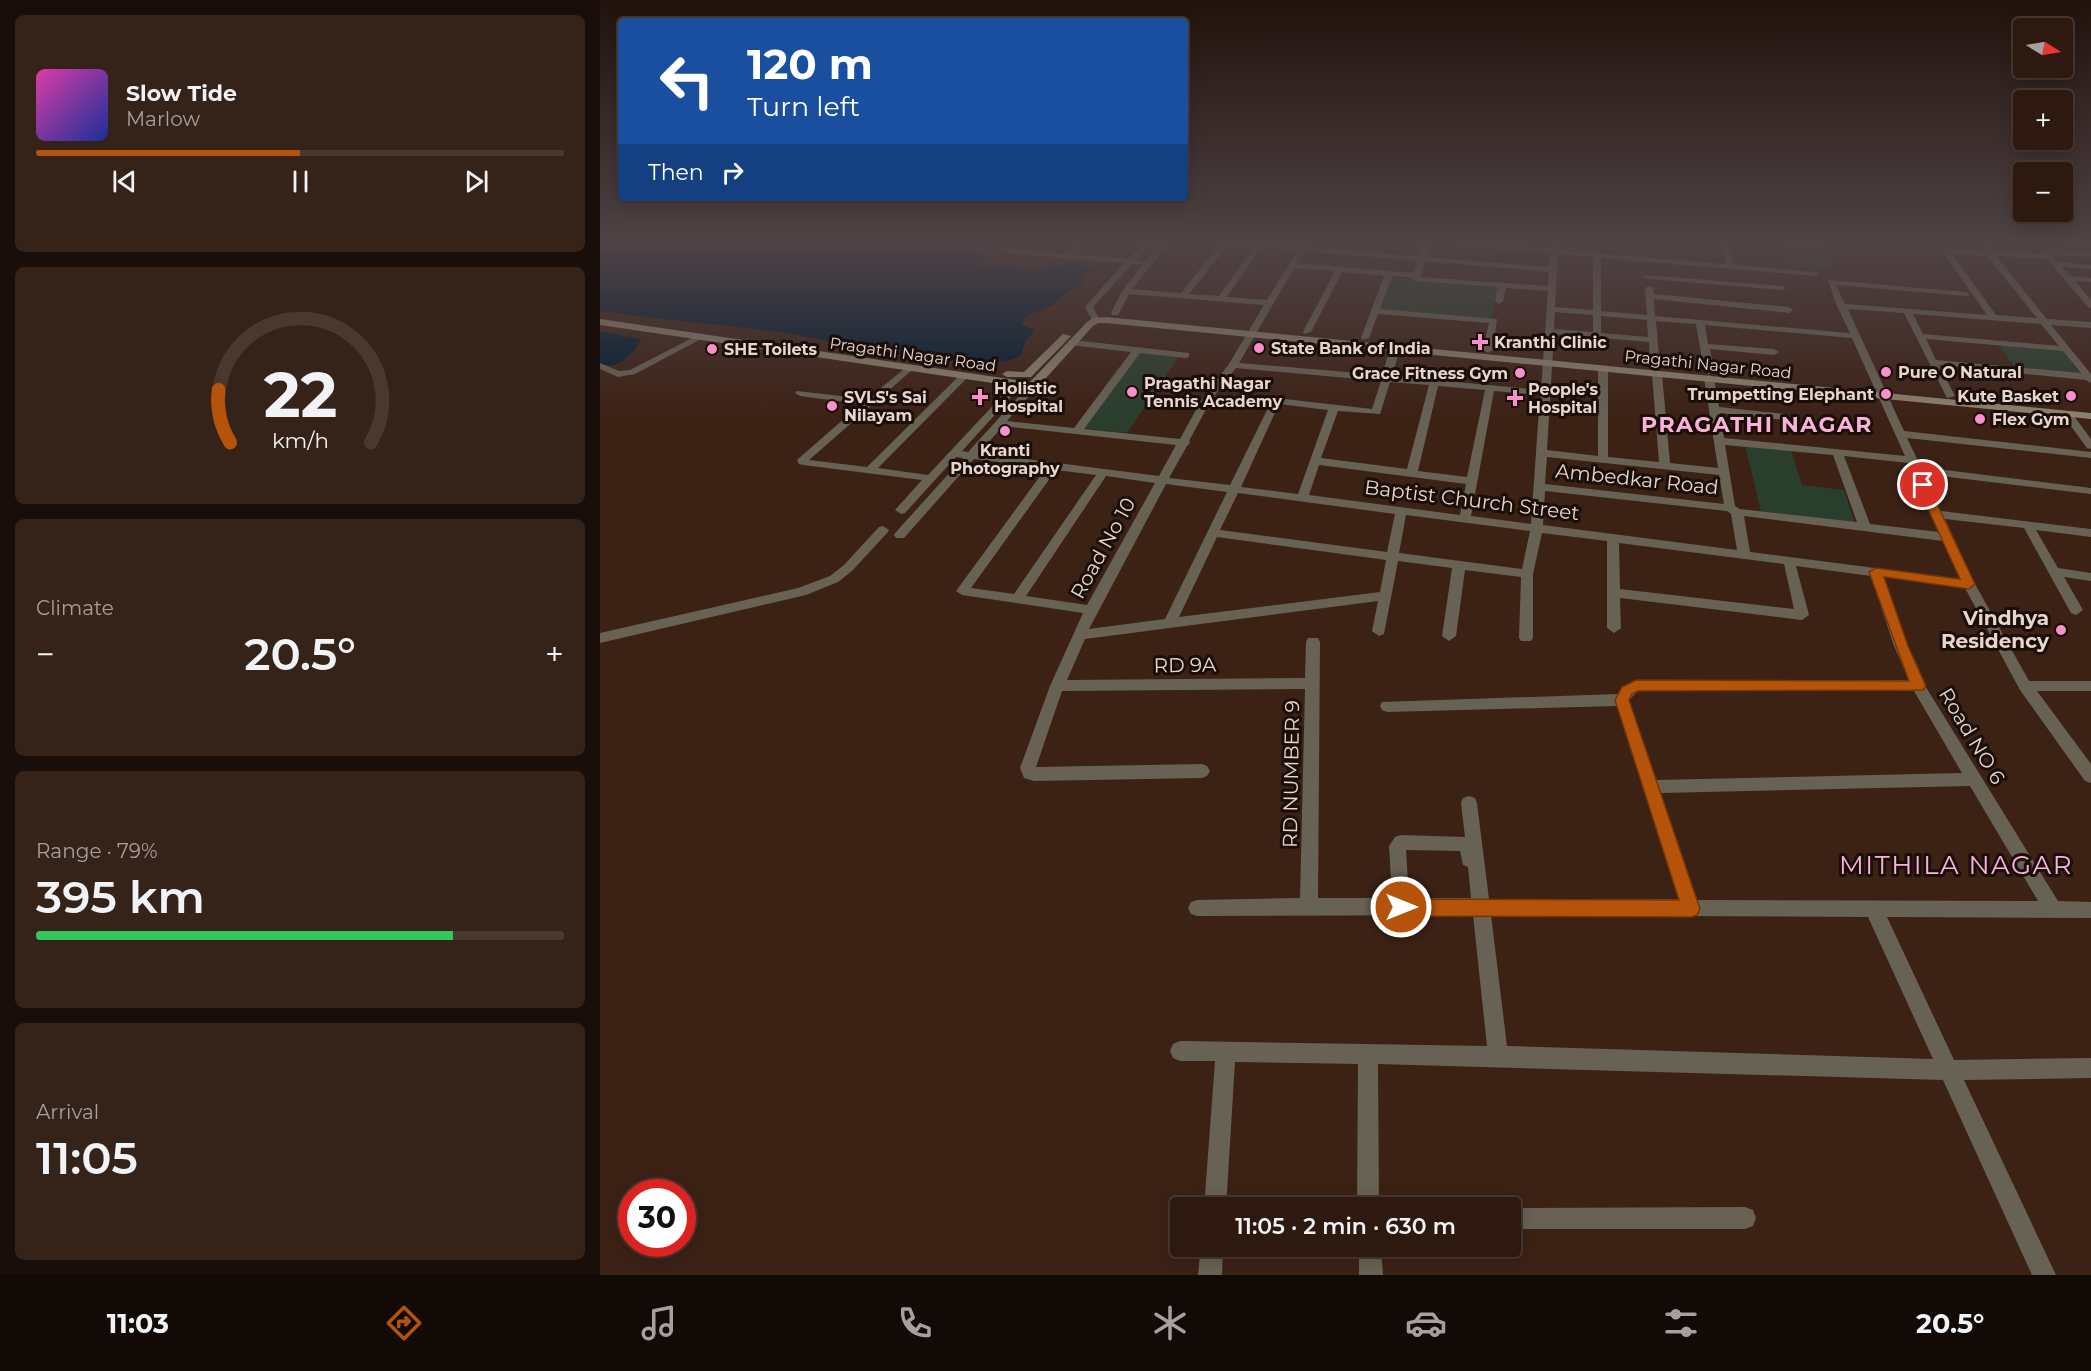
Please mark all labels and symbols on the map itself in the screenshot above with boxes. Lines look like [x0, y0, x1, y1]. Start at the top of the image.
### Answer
north arrow [2013, 18, 2073, 78]
street label: Pragathi Nagar Road [829, 333, 997, 376]
marker: Kranthi Clinic [1471, 333, 1489, 351]
place label: Kranthi Clinic [1494, 333, 1607, 352]
place label: State Bank of India [1271, 339, 1431, 358]
place label: SHE Toilets [724, 340, 818, 359]
marker: State Bank of India [1252, 341, 1266, 355]
marker: SHE Toilets [705, 342, 719, 356]
street label: Pragathi Nagar Road [1623, 346, 1792, 383]
place label: Pure O Natural [1898, 363, 2022, 382]
place label: Grace Fitness Gym [1352, 364, 1508, 383]
marker: Pure O Natural [1879, 365, 1893, 379]
marker: Grace Fitness Gym [1513, 366, 1527, 380]
place label: Pragathi Nagar Tennis Academy [1144, 374, 1282, 411]
place label: Holistic Hospital [994, 379, 1063, 416]
place label: People's Hospital [1528, 380, 1598, 417]
marker: Pragathi Nagar Tennis Academy [1125, 385, 1139, 399]
place label: Trumpetting Elephant [1687, 385, 1874, 404]
marker: Trumpetting Elephant [1879, 387, 1893, 401]
place label: Kute Basket [1957, 387, 2059, 406]
place label: SVLS's Sai Nilayam [844, 388, 927, 425]
marker: Holistic Hospital [971, 388, 989, 406]
marker: People's Hospital [1506, 389, 1524, 407]
marker: Kute Basket [2064, 389, 2078, 403]
marker: SVLS's Sai Nilayam [825, 399, 839, 413]
place label: Flex Gym [1992, 410, 2070, 429]
district label: PRAGATHI NAGAR [1641, 411, 1873, 438]
marker: Flex Gym [1973, 412, 1987, 426]
marker: Kranti Photography [998, 424, 1012, 438]
place label: Kranti Photography [950, 441, 1060, 478]
street label: Ambedkar Road [1554, 459, 1720, 499]
pin [1897, 459, 1948, 510]
street label: Baptist Church Street [1363, 475, 1581, 525]
street label: Road No 10 [1065, 493, 1141, 603]
place label: Vindhya Residency [1941, 606, 2050, 653]
marker: Vindhya Residency [2054, 623, 2068, 637]
street label: RD 9A [1153, 652, 1217, 678]
street label: Road NO 6 [1934, 684, 2010, 788]
street label: RD NUMBER 9 [1278, 700, 1304, 848]
district label: MITHILA NAGAR [1839, 849, 2073, 881]
position arrow [1369, 875, 1433, 939]
speed limit sign: 30 [618, 1179, 696, 1257]

